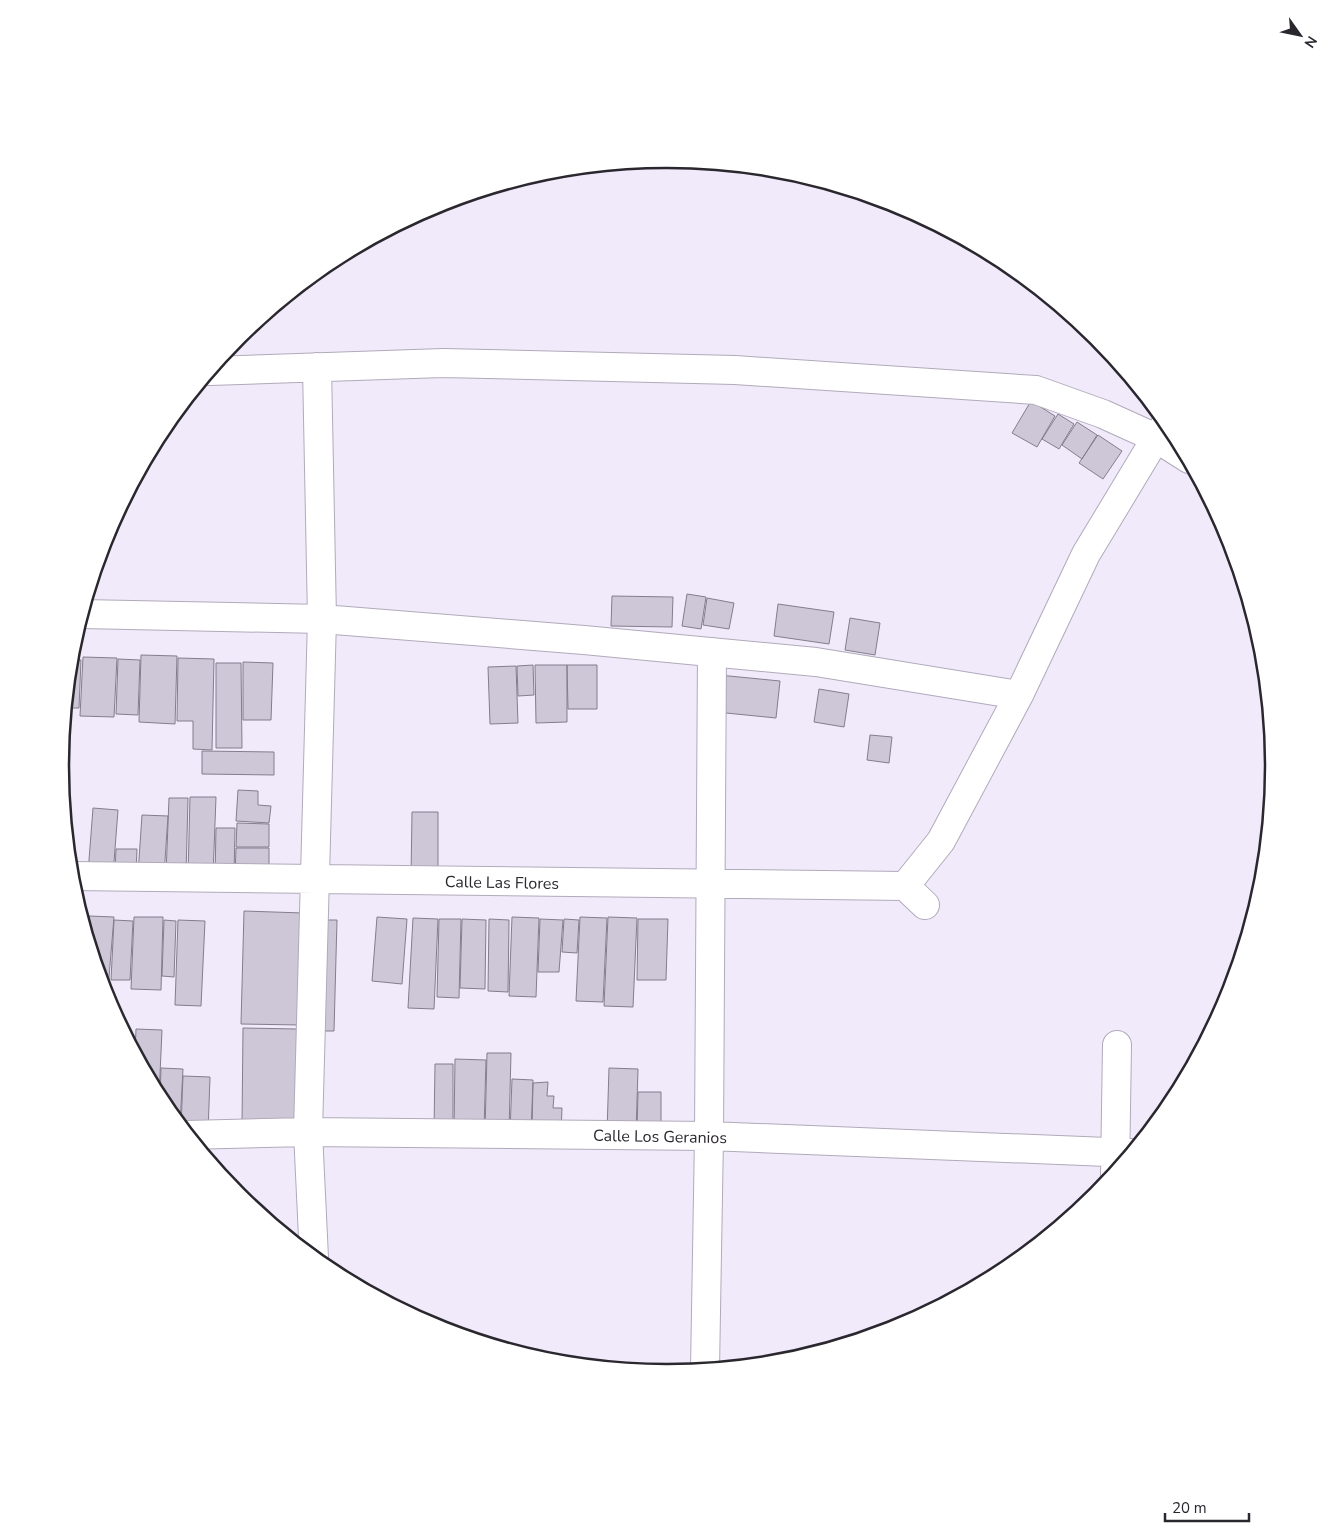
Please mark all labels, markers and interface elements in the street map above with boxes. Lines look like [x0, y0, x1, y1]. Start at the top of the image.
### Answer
north arrow [1275, 10, 1325, 60]
text: N [1300, 32, 1321, 51]
street label: Calle Las Flores [445, 871, 559, 895]
street label: Calle Los Geranios [593, 1125, 727, 1149]
scale bar [1165, 1490, 1249, 1522]
text: 20 m [1172, 1498, 1207, 1518]

